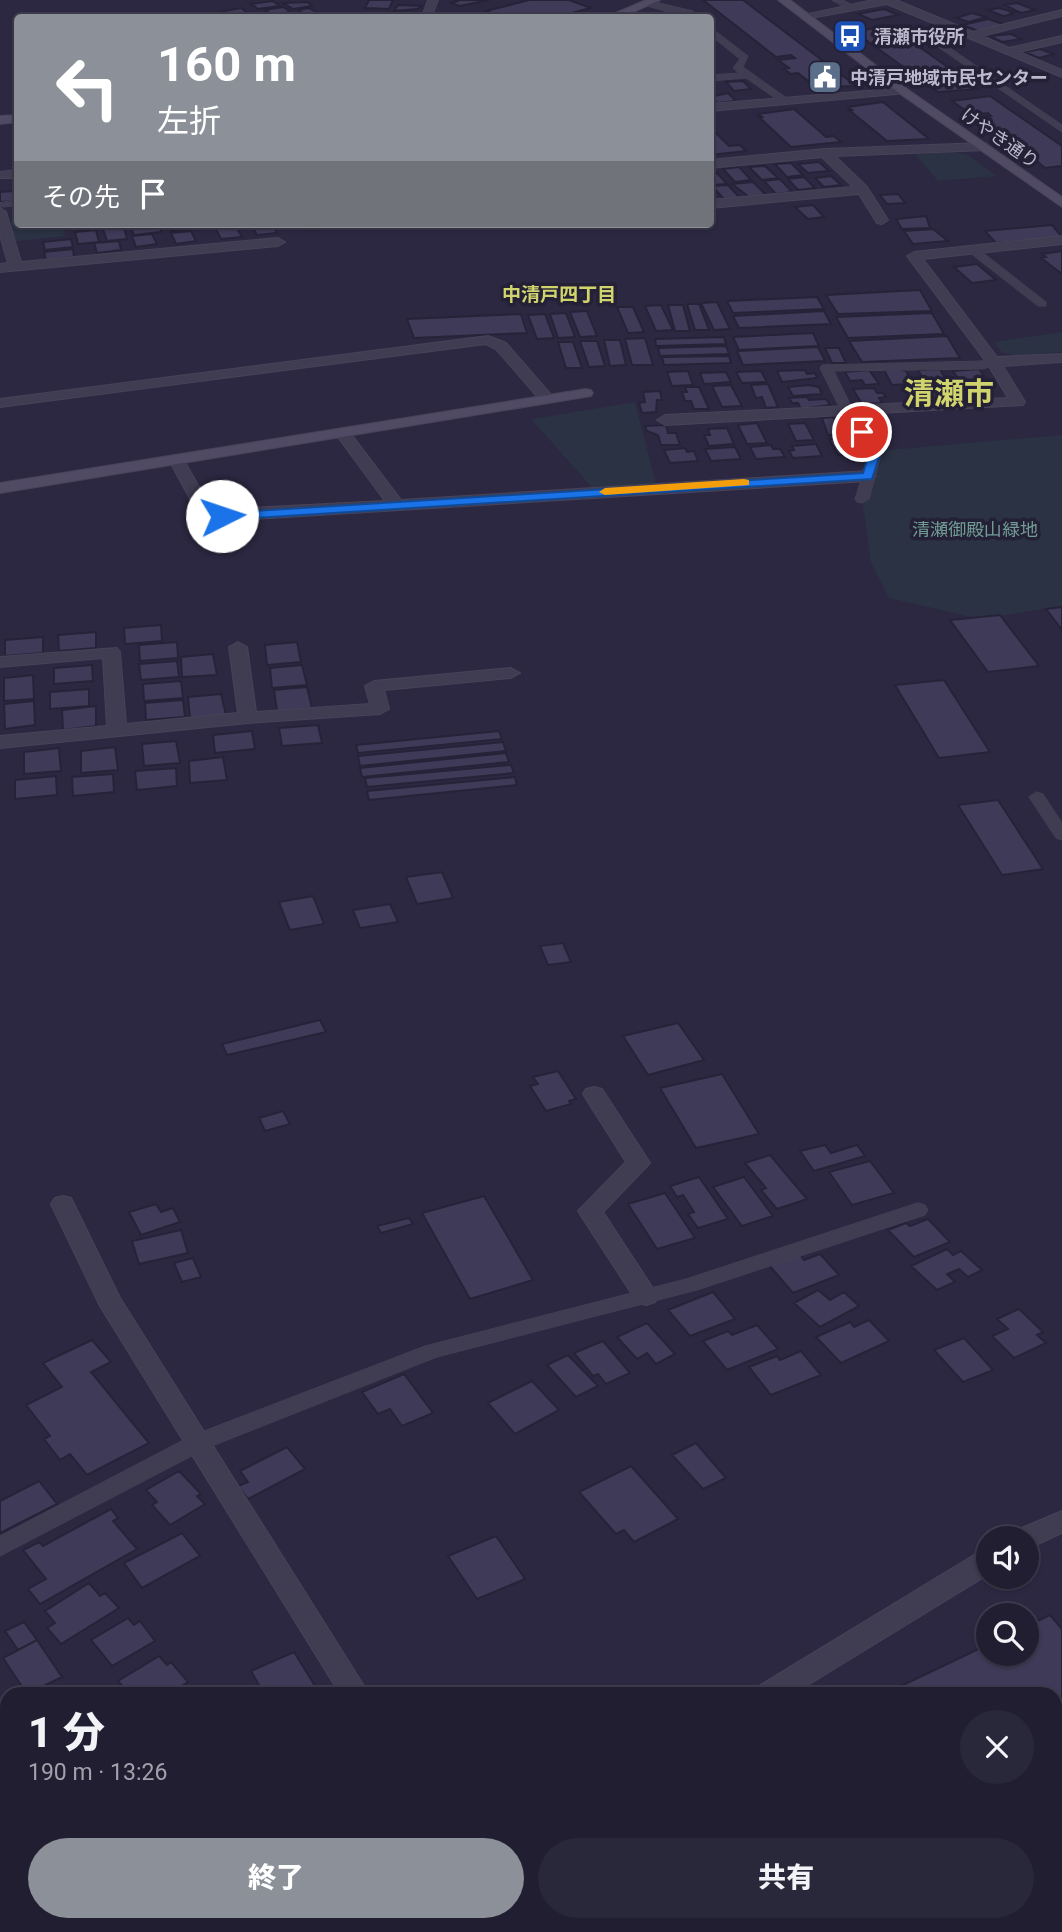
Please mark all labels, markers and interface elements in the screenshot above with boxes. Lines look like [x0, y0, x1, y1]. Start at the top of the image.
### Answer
bus stop icon: 清瀬市役所 [831, 17, 869, 55]
place label: 清瀬市役所 [874, 26, 964, 47]
text: 160 m [157, 36, 296, 93]
icon: left [42, 42, 133, 133]
public building icon: 中清戸地域市民センター [806, 58, 844, 96]
place label: 中清戸地域市民センター [850, 67, 1048, 88]
text: 左折 [157, 102, 221, 140]
street label: けやき通り [957, 104, 1043, 172]
icon: arrive [134, 175, 172, 213]
text: その先 [42, 182, 120, 212]
district label: 中清戸四丁目 [502, 283, 616, 306]
district label: 清瀬市 [904, 376, 994, 411]
pin [832, 402, 892, 462]
icon: arrive [843, 413, 881, 451]
position arrow [185, 479, 259, 553]
park label: 清瀬御殿山緑地 [912, 519, 1038, 540]
map controls [976, 1526, 1039, 1666]
button: sound [976, 1526, 1039, 1589]
button: search [976, 1603, 1039, 1666]
text: 1 分 [28, 1708, 105, 1757]
button: close [960, 1710, 1034, 1784]
text: 190 m · 13:26 [28, 1759, 167, 1786]
button: 終了 [28, 1838, 524, 1918]
button: 共有 [538, 1838, 1034, 1918]

